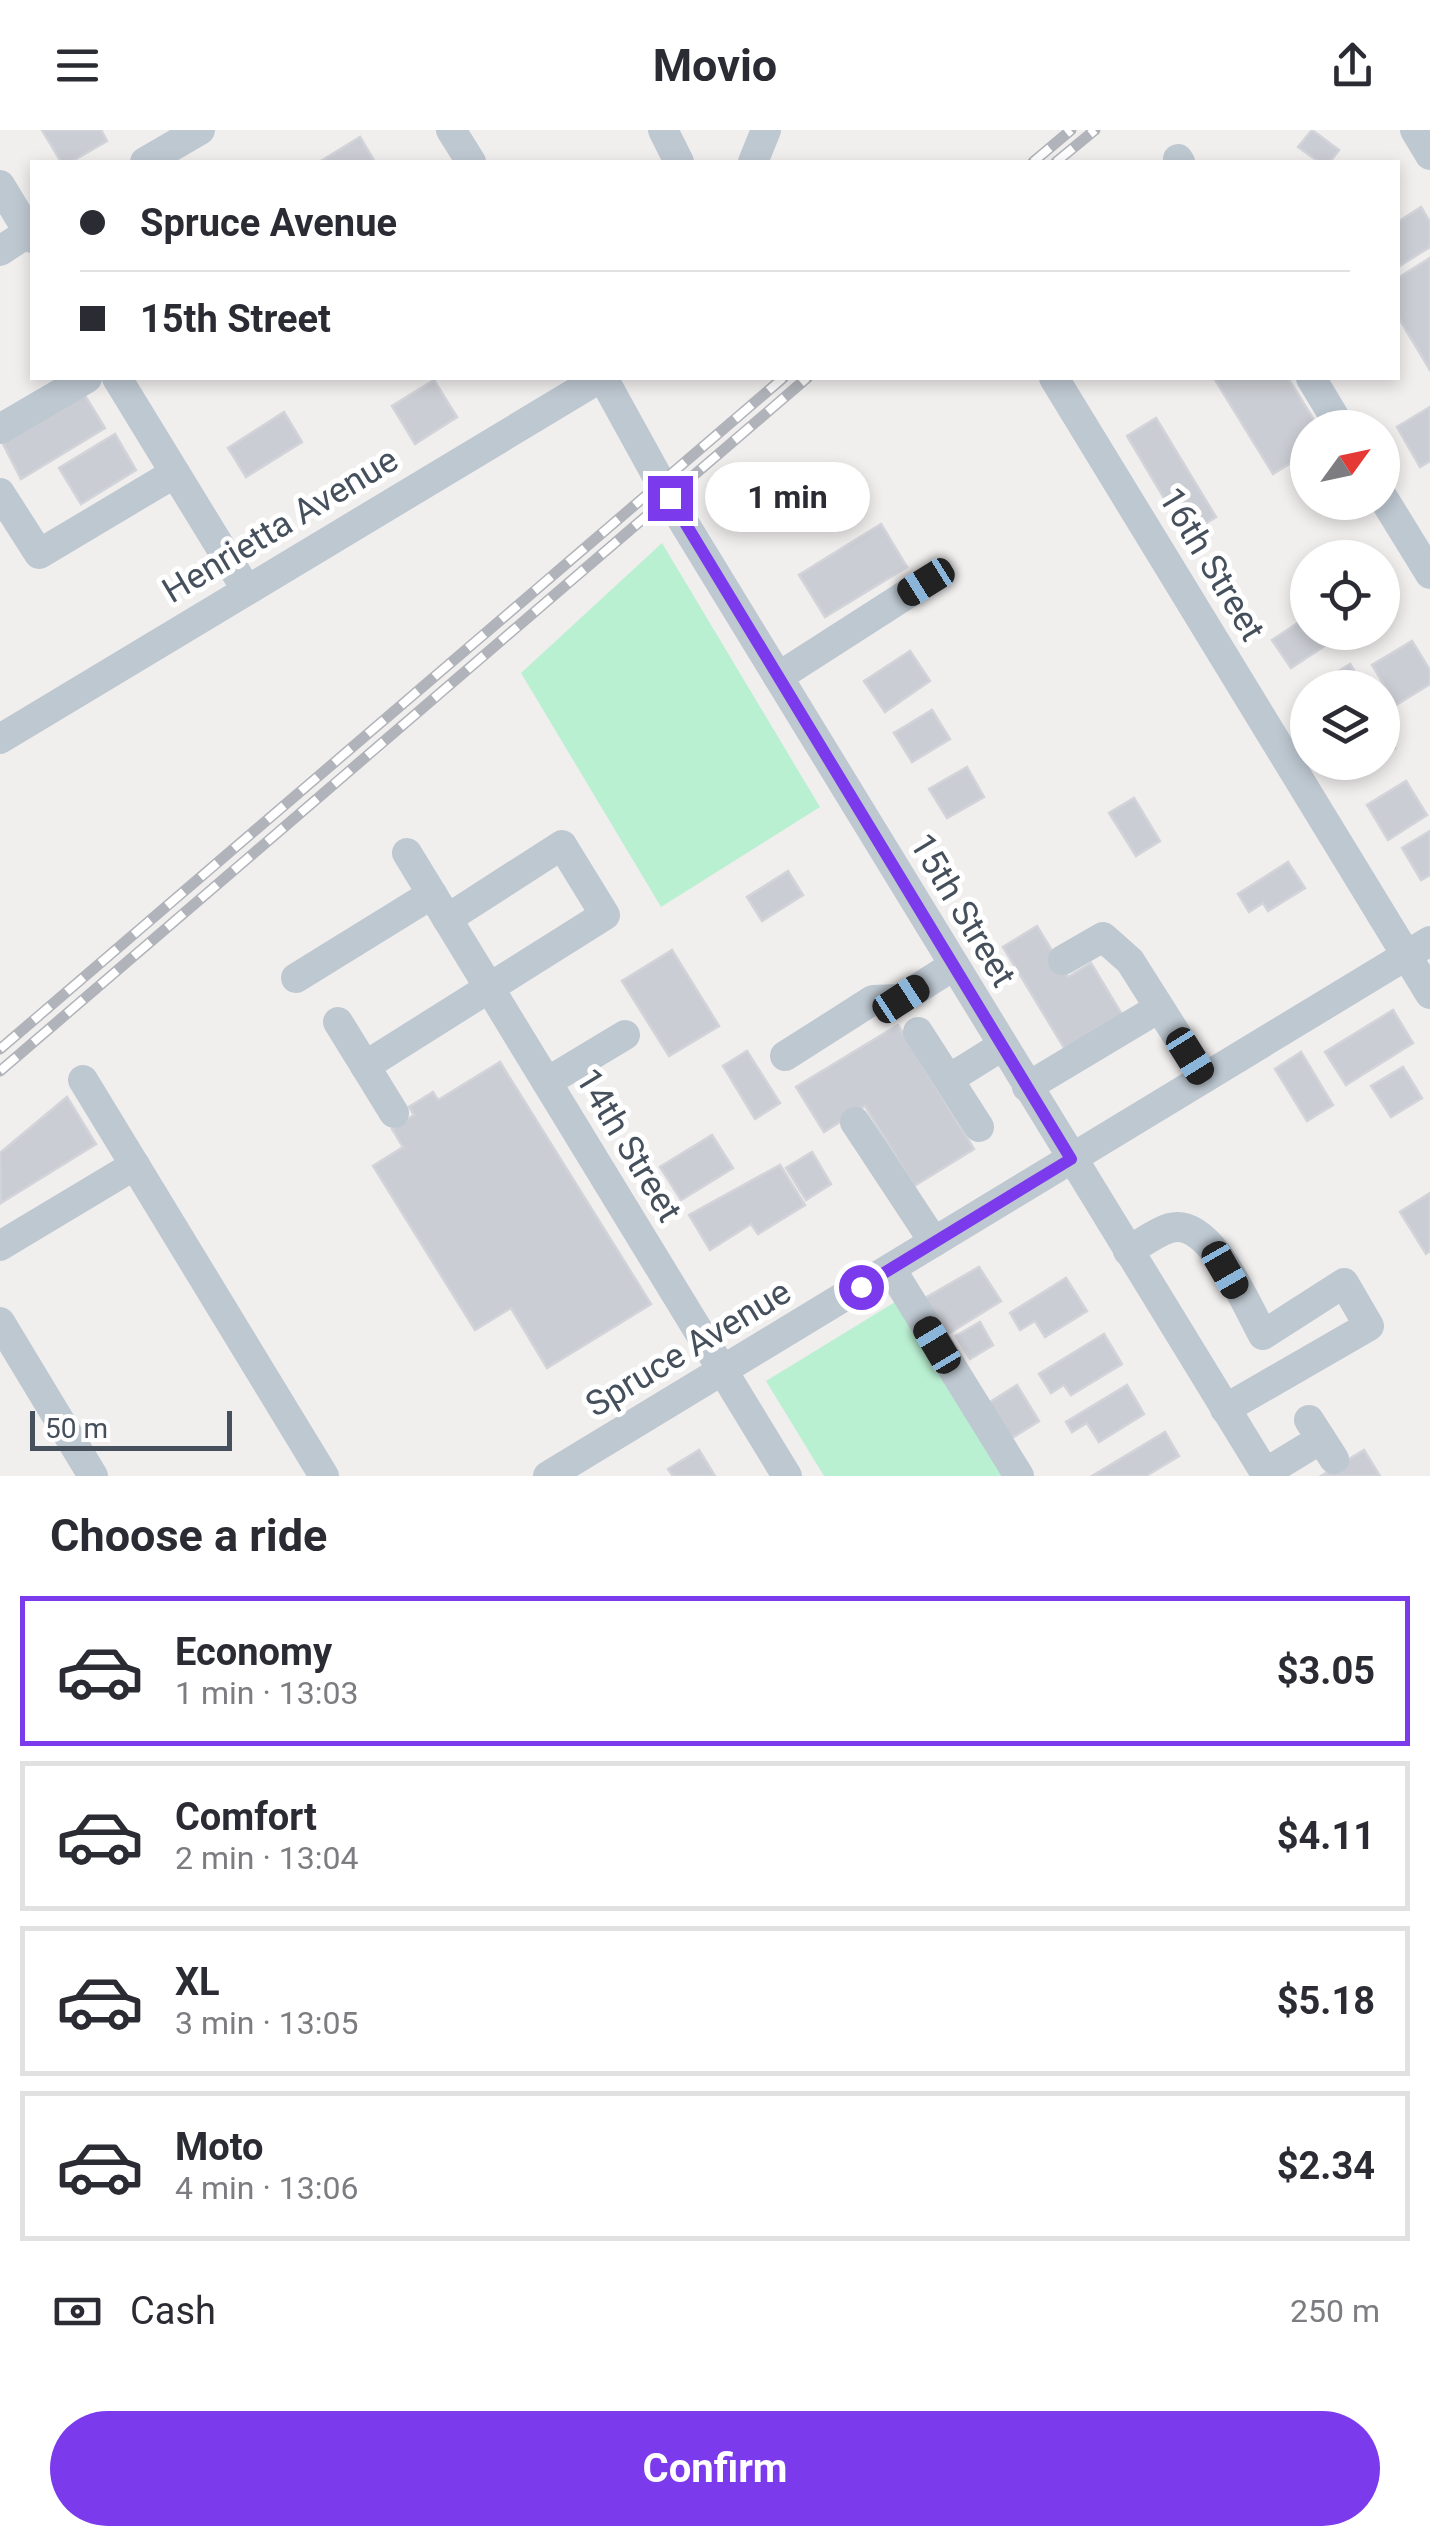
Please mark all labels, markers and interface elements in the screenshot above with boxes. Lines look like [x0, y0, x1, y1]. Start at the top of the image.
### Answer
icon: menu [50, 38, 105, 93]
icon: share [1325, 38, 1380, 93]
text: Movio [653, 39, 777, 92]
text: Spruce Avenue [140, 201, 397, 245]
text: 15th Street [140, 297, 331, 341]
north arrow [1290, 410, 1400, 520]
map controls [1290, 410, 1400, 780]
street label: Henrietta Avenue [155, 439, 405, 612]
callout: 1 min [705, 463, 870, 533]
route end [648, 476, 693, 521]
text: 1 min [747, 478, 828, 516]
street label: 16th Street [1150, 480, 1273, 648]
button: locate [1290, 540, 1400, 650]
car [893, 553, 959, 611]
button: layers [1290, 670, 1400, 780]
street label: 15th Street [901, 826, 1024, 994]
car [868, 970, 934, 1028]
car [1161, 1023, 1219, 1089]
street label: 14th Street [567, 1061, 690, 1229]
car [1197, 1237, 1253, 1303]
route start [839, 1265, 884, 1310]
street label: Spruce Avenue [578, 1271, 798, 1426]
car [909, 1312, 965, 1378]
scale bar [30, 1406, 232, 1450]
text: 50 m [45, 1412, 108, 1445]
text: Choose a ride [50, 1509, 327, 1562]
icon: car [55, 1626, 145, 1716]
text: Economy [175, 1630, 332, 1674]
text: $3.05 [1277, 1649, 1375, 1693]
text: 1 min · 13:03 [175, 1674, 358, 1712]
icon: car [55, 1791, 145, 1881]
text: Comfort [175, 1795, 317, 1839]
text: $4.11 [1277, 1814, 1375, 1858]
text: 2 min · 13:04 [175, 1839, 358, 1877]
icon: car [55, 1956, 145, 2046]
text: XL [175, 1960, 220, 2004]
text: $5.18 [1277, 1979, 1375, 2023]
text: 3 min · 13:05 [175, 2004, 358, 2042]
icon: car [55, 2121, 145, 2211]
text: Moto [175, 2125, 264, 2169]
text: $2.34 [1277, 2144, 1375, 2188]
text: 4 min · 13:06 [175, 2169, 358, 2207]
icon: cash [50, 2284, 105, 2339]
text: Cash [130, 2289, 216, 2333]
text: 250 m [1290, 2292, 1380, 2330]
button: Confirm [50, 2411, 1380, 2526]

